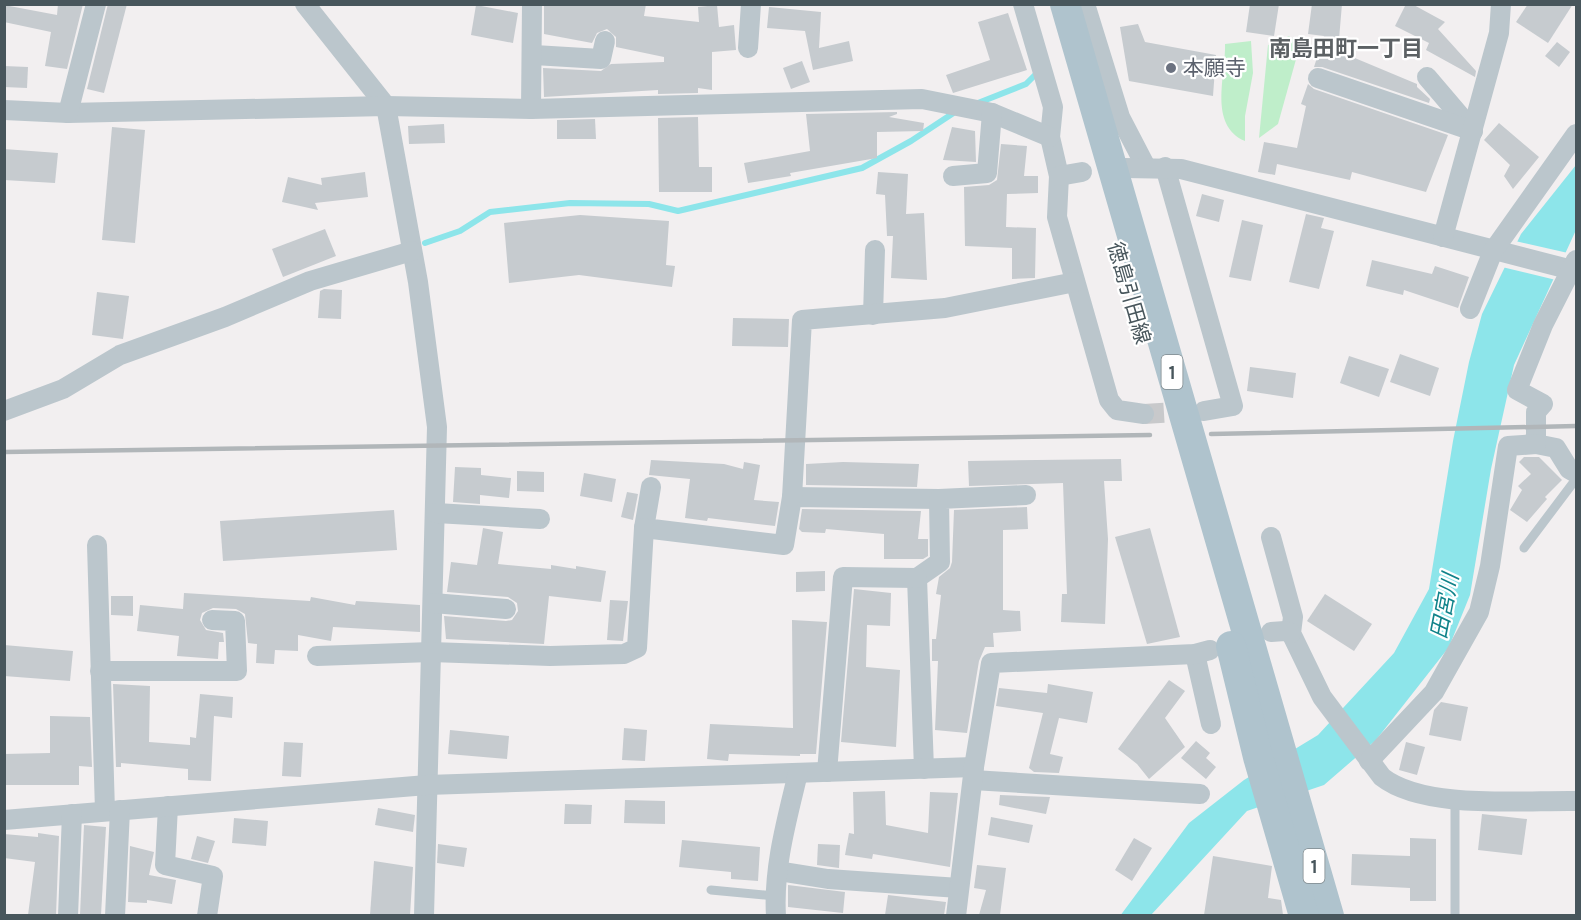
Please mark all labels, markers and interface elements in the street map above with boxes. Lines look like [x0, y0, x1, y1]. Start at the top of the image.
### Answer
district label: 南島田町一丁目 [1269, 36, 1423, 62]
place label: 本願寺 [1183, 56, 1246, 80]
marker: 本願寺 [1164, 61, 1178, 75]
street label: 徳島引田線 [1103, 239, 1155, 347]
road number: 1 [1162, 355, 1182, 389]
water label: 田宮川 [1426, 569, 1464, 641]
road number: 1 [1304, 849, 1324, 883]

